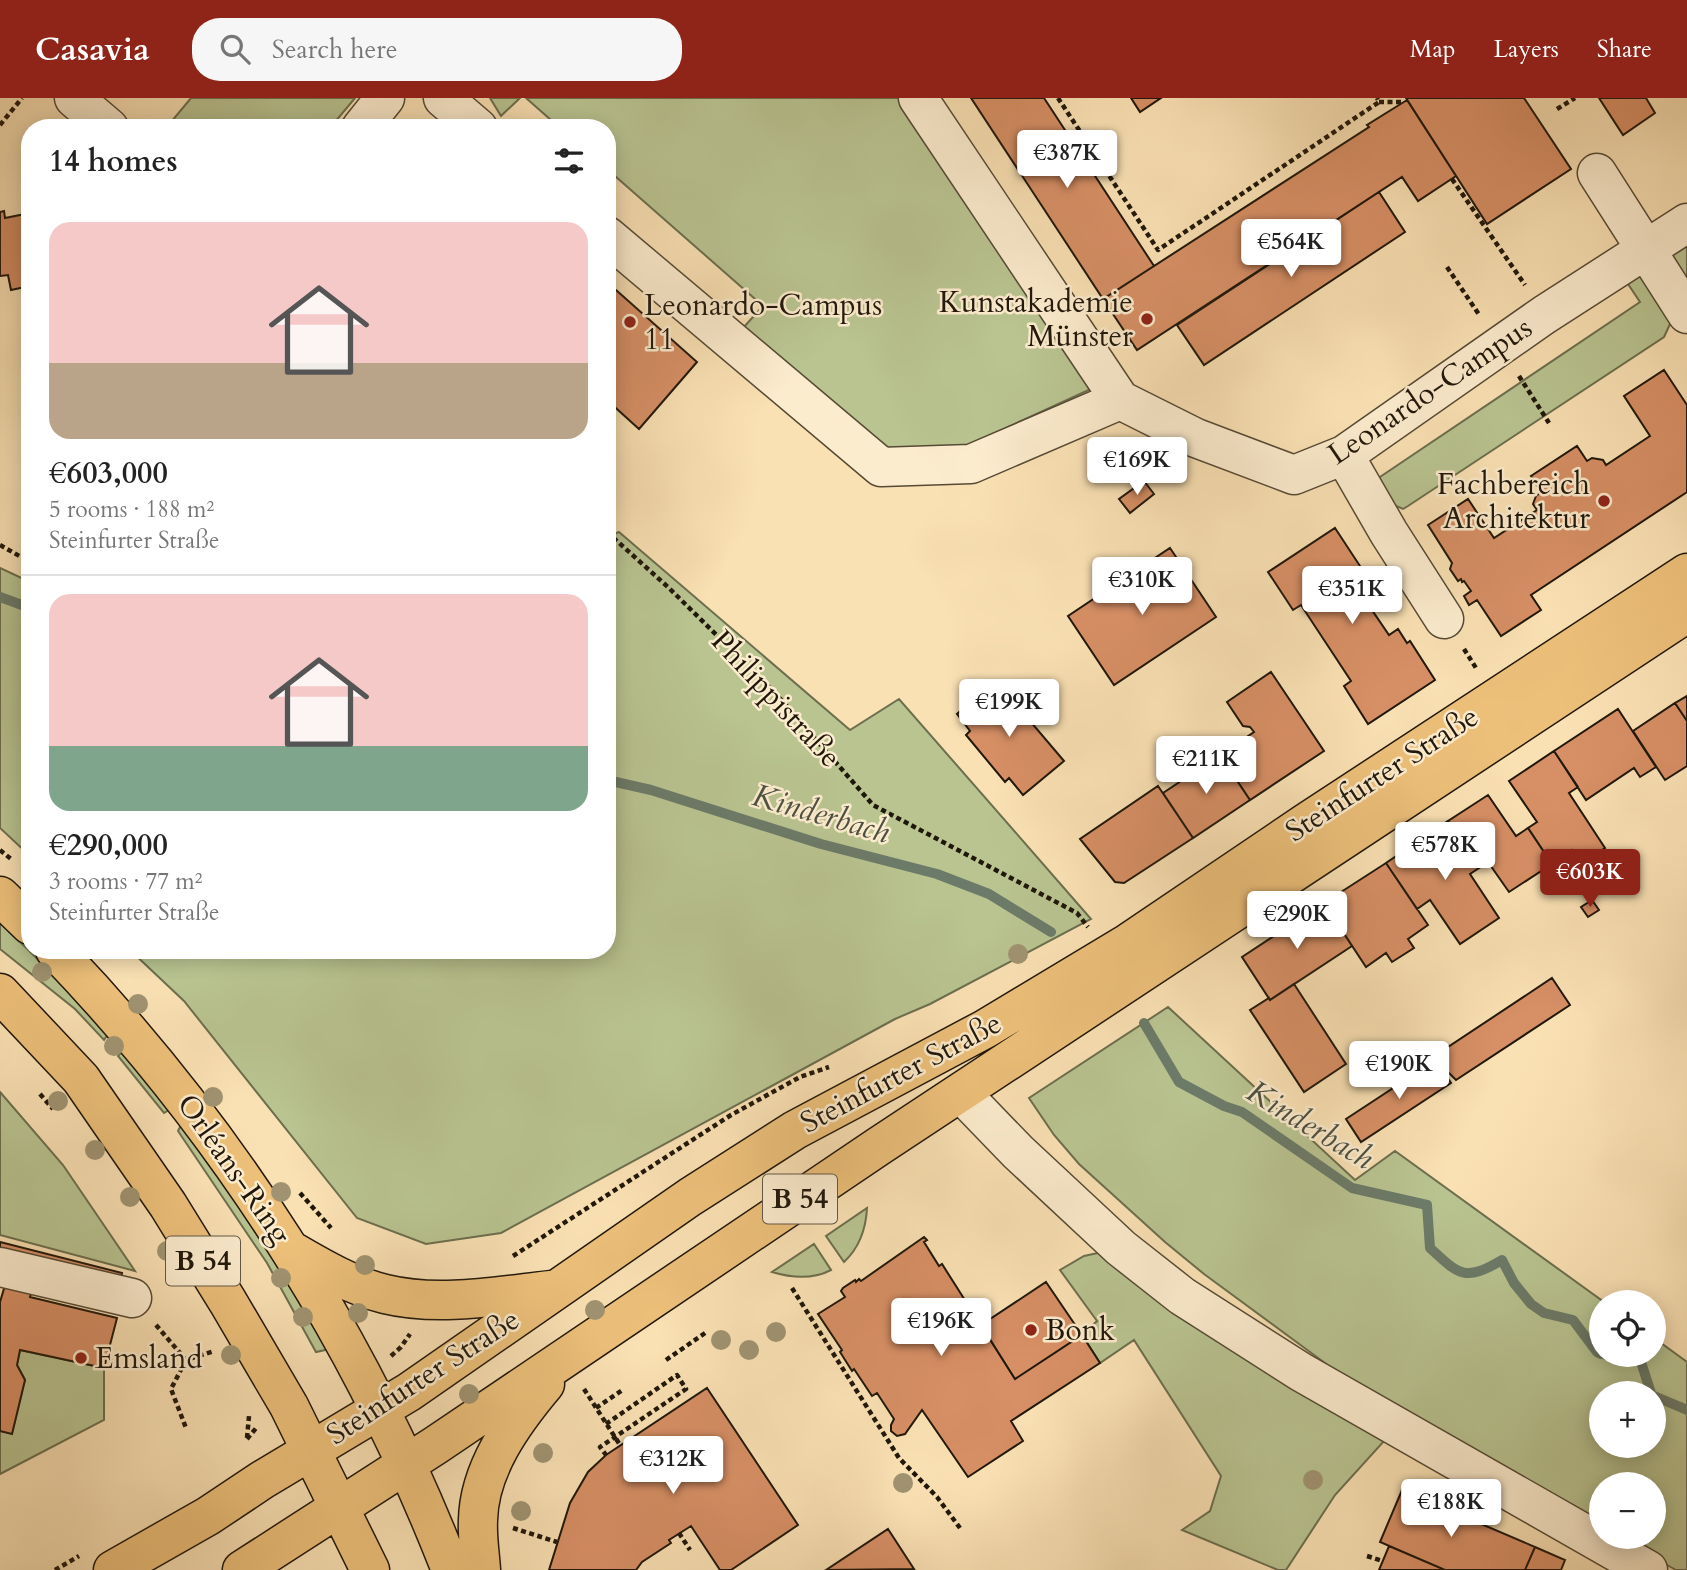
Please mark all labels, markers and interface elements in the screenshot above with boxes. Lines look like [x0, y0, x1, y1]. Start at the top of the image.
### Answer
search box [192, 18, 682, 81]
text: Casavia [35, 27, 150, 72]
icon: search [216, 30, 254, 68]
text: Search here [272, 32, 398, 67]
text: Map [1410, 33, 1456, 66]
text: Layers [1494, 33, 1559, 66]
text: Share [1597, 33, 1652, 66]
pin: €387K [1018, 130, 1116, 190]
text: €387K [1033, 137, 1101, 168]
text: 14 homes [49, 141, 178, 182]
icon: filters [550, 142, 588, 180]
pin: €564K [1242, 220, 1340, 279]
text: €564K [1257, 226, 1325, 257]
icon: home [256, 267, 382, 393]
place label: Kunstakademie Münster [939, 282, 1133, 357]
place label: Leonardo-Campus 11 [644, 285, 882, 360]
street label: Leonardo-Campus [1320, 307, 1540, 475]
marker: Kunstakademie Münster [1139, 311, 1155, 327]
marker: Leonardo-Campus 11 [622, 314, 638, 330]
pin: €169K [1088, 438, 1186, 497]
text: €169K [1103, 444, 1171, 475]
text: €603,000 [49, 453, 168, 494]
place label: Fachbereich Architektur [1437, 464, 1591, 539]
marker: Fachbereich Architektur [1596, 493, 1612, 509]
text: 5 rooms · 188 m² [49, 494, 214, 525]
text: Steinfurter Straße [49, 525, 219, 556]
pin: €310K [1093, 558, 1191, 617]
text: €310K [1108, 564, 1176, 595]
pin: €351K [1303, 566, 1401, 626]
text: €351K [1318, 573, 1386, 604]
street label: Philippistraße [702, 621, 850, 777]
icon: home [256, 639, 382, 765]
pin: €199K [960, 680, 1058, 739]
text: €199K [975, 686, 1043, 717]
street label: Steinfurter Straße [1278, 696, 1486, 852]
pin: €211K [1157, 736, 1255, 796]
text: €211K [1172, 743, 1240, 774]
water label: Kinderbach [747, 773, 895, 855]
pin: €578K [1396, 822, 1494, 882]
text: €290,000 [49, 825, 168, 866]
text: €578K [1411, 829, 1479, 860]
pin: €603K [1541, 850, 1639, 909]
text: €603K [1556, 856, 1624, 887]
text: 3 rooms · 77 m² [49, 866, 202, 897]
pin: €290K [1248, 892, 1346, 951]
text: Steinfurter Straße [49, 897, 219, 928]
text: €290K [1263, 898, 1331, 929]
street label: Steinfurter Straße [793, 1003, 1009, 1143]
pin: €190K [1350, 1042, 1448, 1101]
text: €190K [1365, 1048, 1433, 1079]
water label: Kinderbach [1238, 1070, 1382, 1180]
street label: Orléans-Ring [167, 1086, 301, 1252]
road number: B 54 [763, 1174, 837, 1224]
road number: B 54 [166, 1236, 240, 1286]
map controls [1589, 1290, 1666, 1549]
button: locate [1589, 1290, 1666, 1367]
pin: €196K [892, 1298, 990, 1358]
street label: Steinfurter Straße [319, 1299, 527, 1455]
text: €196K [907, 1305, 975, 1336]
place label: Bonk [1045, 1310, 1115, 1351]
marker: Bonk [1023, 1322, 1039, 1338]
place label: Emsland [95, 1338, 203, 1379]
marker: Emsland [73, 1350, 89, 1366]
button: + [1589, 1381, 1666, 1458]
pin: €312K [624, 1436, 722, 1496]
text: €312K [639, 1443, 707, 1474]
button: − [1589, 1472, 1666, 1549]
pin: €188K [1402, 1480, 1500, 1539]
text: €188K [1417, 1486, 1485, 1517]

